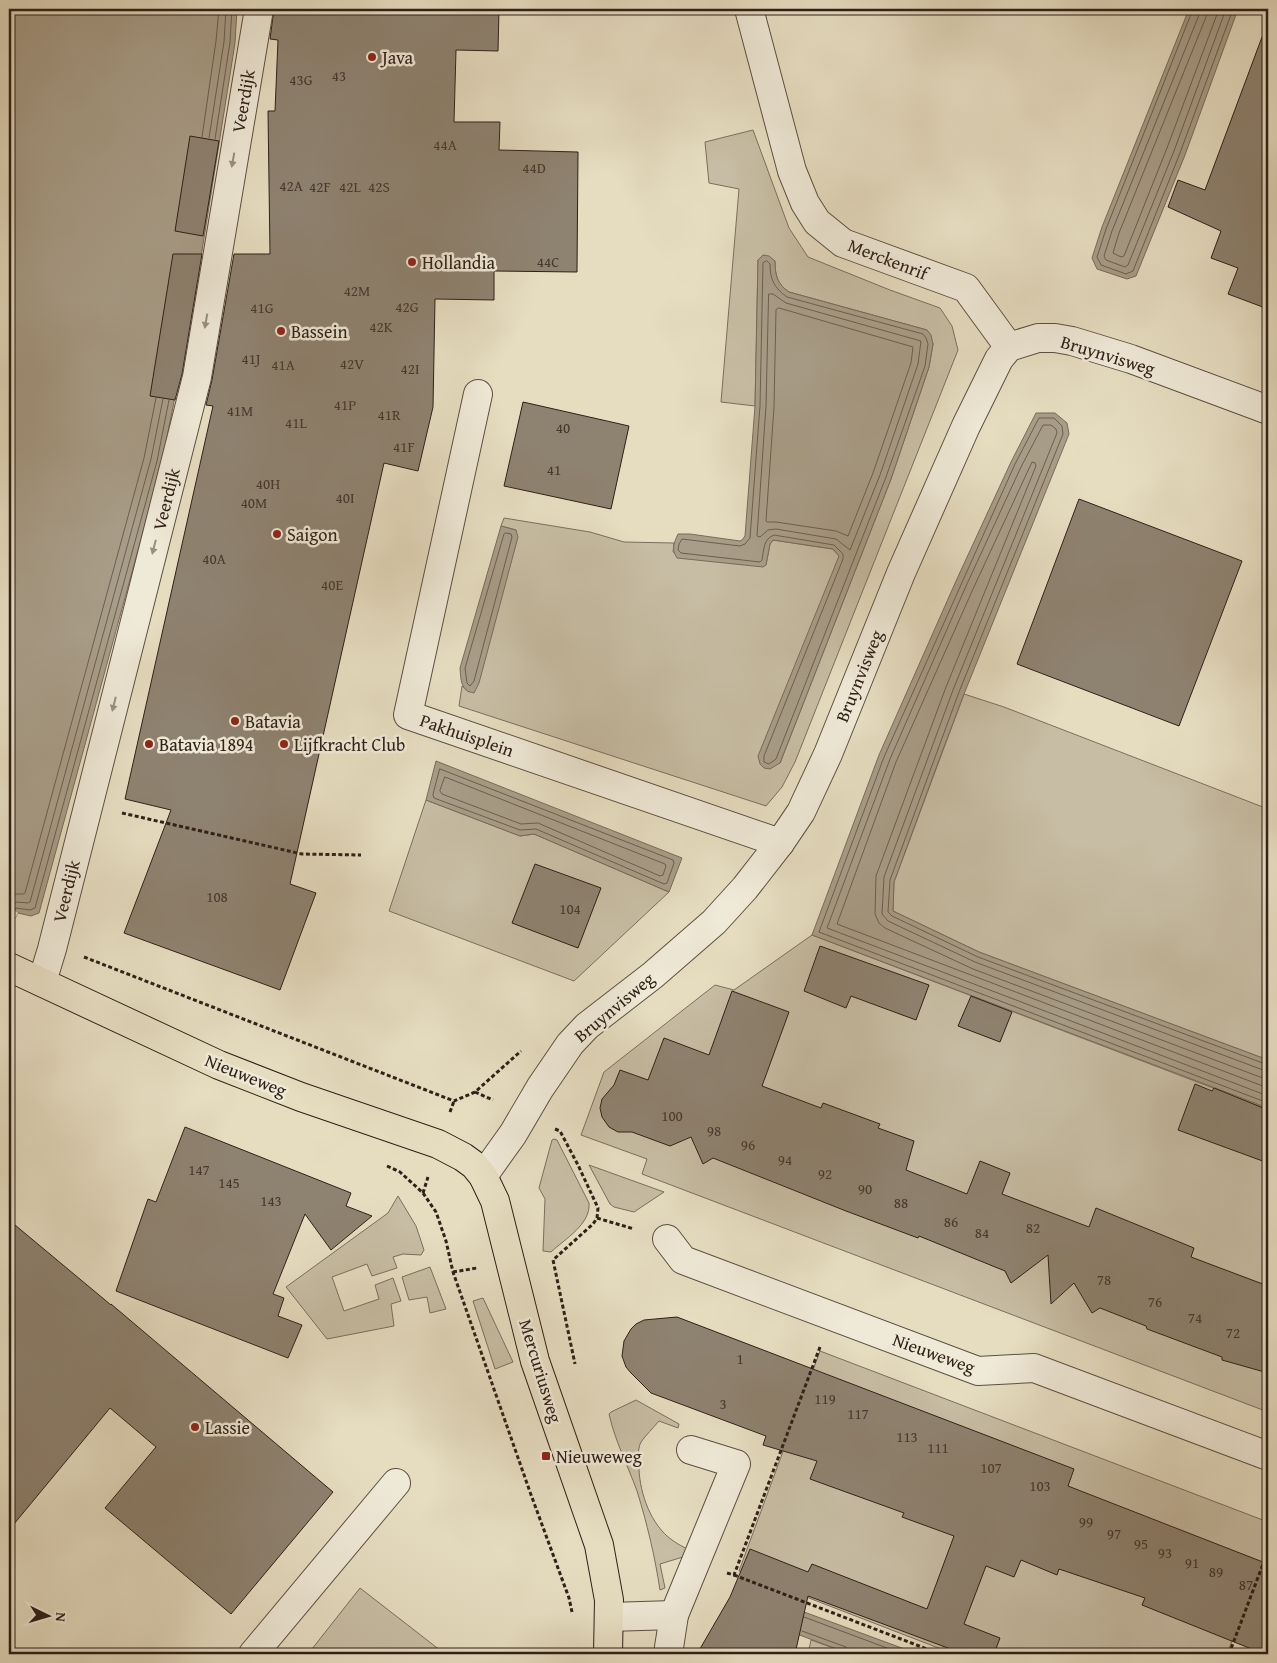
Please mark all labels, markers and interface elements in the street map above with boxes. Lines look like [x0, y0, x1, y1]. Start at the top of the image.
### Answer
place label: Java [380, 44, 414, 71]
marker: Java [366, 51, 378, 63]
house number: 43 [332, 65, 346, 86]
street label: Veerdijk [224, 67, 262, 135]
house number: 43G [289, 69, 313, 90]
house number: 44A [433, 134, 457, 155]
one-way arrow [229, 153, 237, 169]
house number: 44D [522, 157, 546, 178]
house number: 42A [279, 175, 303, 196]
house number: 42F [309, 176, 331, 197]
house number: 42L [339, 176, 362, 197]
house number: 42S [368, 176, 390, 197]
street label: Merckenrif [844, 231, 934, 287]
place label: Hollandia [422, 249, 496, 276]
house number: 44C [537, 251, 559, 272]
marker: Hollandia [406, 256, 418, 268]
house number: 42M [344, 280, 370, 301]
house number: 42G [395, 296, 419, 317]
house number: 41G [250, 297, 274, 318]
one-way arrow [202, 313, 210, 329]
house number: 42K [369, 316, 393, 337]
place label: Bassein [291, 318, 348, 345]
marker: Bassein [275, 325, 287, 337]
street label: Bruynvisweg [1057, 328, 1159, 382]
house number: 41J [241, 348, 261, 369]
house number: 42V [340, 353, 364, 374]
house number: 41A [271, 354, 295, 375]
house number: 42I [400, 358, 420, 379]
house number: 41P [334, 394, 356, 415]
house number: 41M [227, 400, 253, 421]
house number: 41R [377, 404, 401, 425]
house number: 41L [285, 412, 308, 433]
house number: 40 [556, 417, 570, 438]
house number: 41F [393, 436, 415, 457]
house number: 41 [547, 459, 561, 480]
street label: Veerdijk [145, 464, 187, 533]
house number: 40H [256, 473, 280, 494]
house number: 40I [335, 487, 355, 508]
house number: 40M [241, 492, 267, 513]
place label: Saigon [287, 521, 338, 548]
marker: Saigon [271, 528, 283, 540]
one-way arrow [150, 539, 158, 554]
house number: 40A [202, 548, 226, 569]
house number: 40E [321, 574, 343, 595]
street label: Bruynvisweg [828, 626, 890, 726]
one-way arrow [110, 697, 118, 712]
street label: Pakhuisplein [416, 706, 518, 764]
place label: Batavia [245, 708, 301, 735]
marker: Batavia [229, 715, 241, 727]
place label: Batavia 1894 [159, 731, 253, 758]
place label: Lijfkracht Club [294, 731, 405, 758]
marker: Batavia 1894 [143, 738, 155, 750]
marker: Lijfkracht Club [278, 738, 290, 750]
street label: Veerdijk [45, 856, 87, 925]
house number: 108 [206, 886, 228, 907]
house number: 104 [559, 898, 581, 919]
street label: Bruynvisweg [568, 965, 660, 1049]
street label: Nieuweweg [201, 1046, 291, 1104]
house number: 100 [661, 1105, 683, 1126]
house number: 98 [707, 1120, 721, 1141]
house number: 96 [741, 1134, 755, 1155]
house number: 94 [778, 1149, 792, 1170]
house number: 147 [188, 1159, 210, 1180]
house number: 92 [818, 1163, 832, 1184]
house number: 145 [218, 1172, 240, 1193]
house number: 90 [858, 1178, 872, 1199]
house number: 143 [260, 1190, 282, 1211]
house number: 88 [894, 1192, 908, 1213]
house number: 86 [944, 1211, 958, 1232]
house number: 82 [1026, 1217, 1040, 1238]
house number: 84 [975, 1222, 989, 1243]
house number: 78 [1097, 1269, 1111, 1290]
house number: 76 [1148, 1291, 1162, 1312]
house number: 74 [1188, 1307, 1202, 1328]
street label: Mercuriusweg [512, 1316, 570, 1426]
house number: 72 [1226, 1322, 1240, 1343]
street label: Nieuweweg [889, 1326, 979, 1380]
house number: 1 [736, 1348, 744, 1369]
house number: 119 [814, 1388, 836, 1409]
house number: 3 [719, 1393, 727, 1414]
house number: 117 [847, 1403, 869, 1424]
place label: Lassie [205, 1414, 250, 1441]
marker: Lassie [189, 1421, 201, 1433]
house number: 113 [896, 1426, 918, 1447]
house number: 111 [927, 1437, 949, 1458]
place label: Nieuweweg [556, 1443, 642, 1470]
marker: Nieuweweg [540, 1450, 552, 1462]
house number: 107 [980, 1457, 1002, 1478]
house number: 103 [1029, 1475, 1051, 1496]
house number: 99 [1079, 1511, 1093, 1532]
house number: 97 [1107, 1523, 1121, 1544]
house number: 95 [1134, 1533, 1148, 1554]
house number: 93 [1158, 1542, 1172, 1563]
house number: 91 [1185, 1552, 1199, 1573]
house number: 89 [1209, 1561, 1223, 1582]
house number: 87 [1239, 1574, 1253, 1595]
north arrow [22, 1590, 72, 1640]
text: N [51, 1612, 71, 1623]

